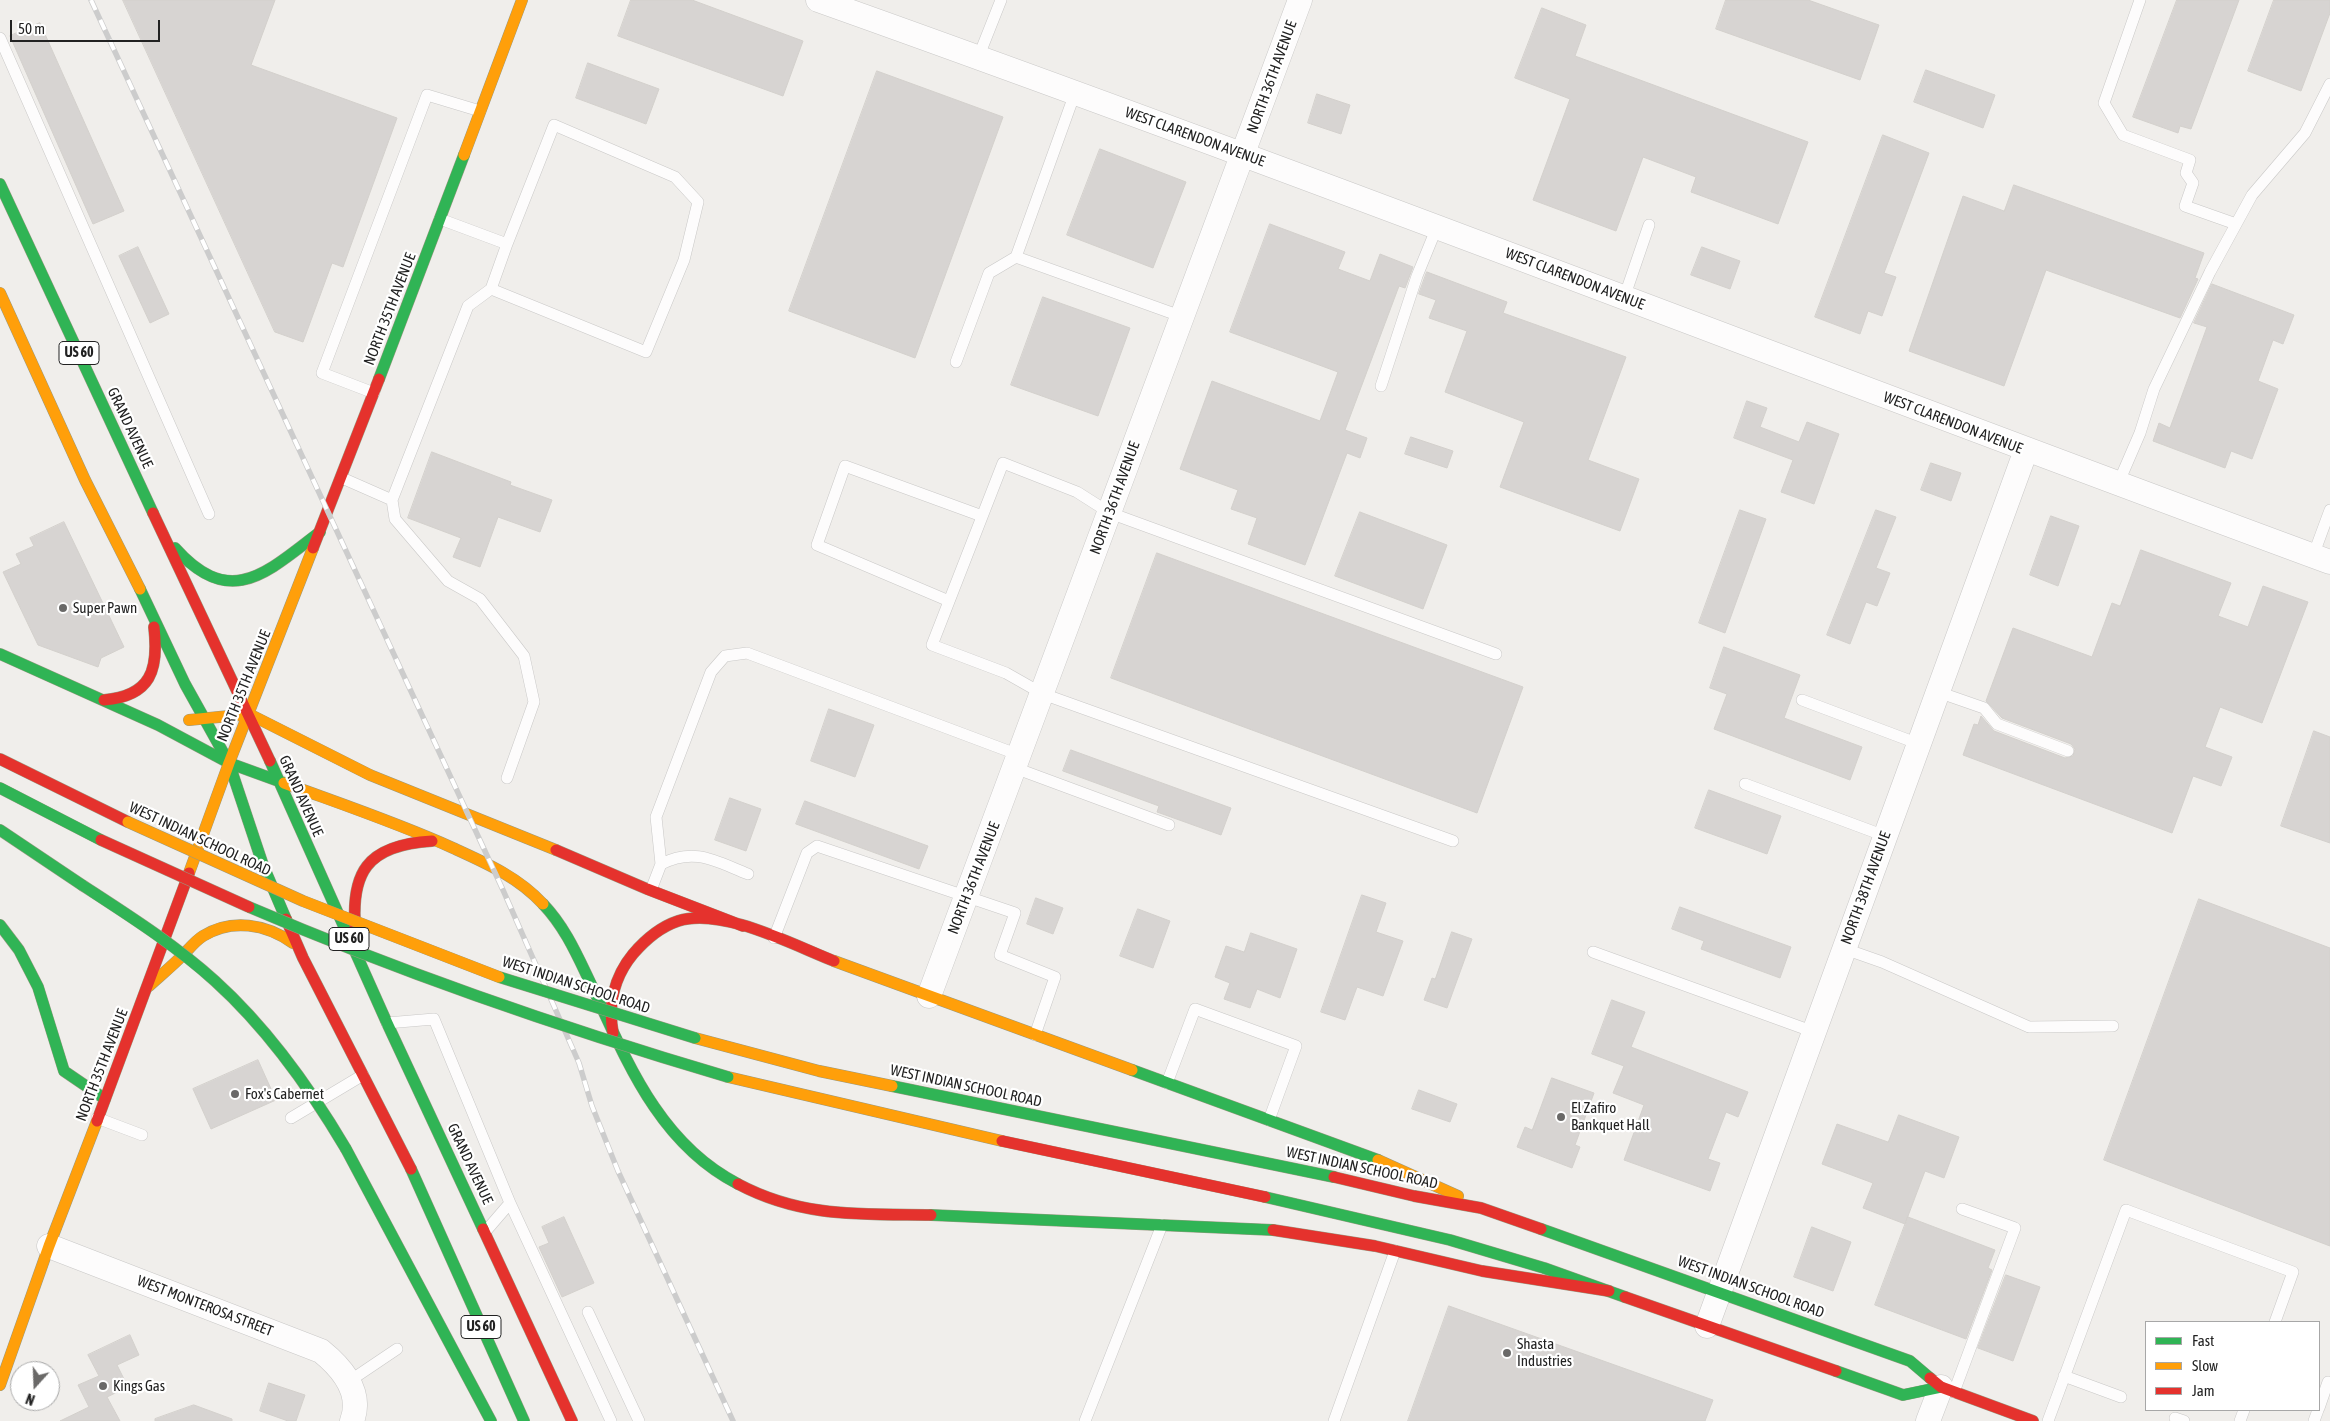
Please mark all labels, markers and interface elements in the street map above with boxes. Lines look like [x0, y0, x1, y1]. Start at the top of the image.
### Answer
scale bar [12, 10, 162, 42]
street label: NORTH 36TH AVENUE [1243, 18, 1301, 136]
text: 50 m [18, 20, 45, 37]
street label: WEST CLARENDON AVENUE [1122, 103, 1268, 171]
street label: WEST CLARENDON AVENUE [1503, 244, 1647, 314]
street label: NORTH 35TH AVENUE [360, 250, 420, 368]
road number: US 60 [59, 342, 99, 364]
street label: GRAND AVENUE [103, 385, 157, 471]
street label: WEST CLARENDON AVENUE [1881, 388, 2025, 458]
street label: NORTH 36TH AVENUE [1086, 439, 1144, 557]
place label: Super Pawn [73, 599, 137, 617]
marker: Super Pawn [57, 602, 69, 614]
street label: NORTH 35TH AVENUE [213, 628, 275, 744]
street label: GRAND AVENUE [275, 753, 327, 839]
street label: WEST INDIAN SCHOOL ROAD [126, 798, 274, 880]
street label: NORTH 36TH AVENUE [944, 819, 1004, 937]
street label: NORTH 38TH AVENUE [1837, 829, 1895, 947]
road number: US 60 [329, 928, 369, 951]
street label: WEST INDIAN SCHOOL ROAD [500, 953, 652, 1017]
street label: NORTH 35TH AVENUE [72, 1006, 132, 1124]
street label: WEST INDIAN SCHOOL ROAD [889, 1061, 1043, 1111]
place label: Fox's Cabernet [245, 1085, 324, 1103]
marker: Fox's Cabernet [229, 1088, 241, 1100]
place label: El Zafiro Bankquet Hall [1571, 1099, 1650, 1134]
marker: El Zafiro Bankquet Hall [1555, 1111, 1567, 1123]
street label: GRAND AVENUE [443, 1121, 497, 1207]
street label: WEST INDIAN SCHOOL ROAD [1285, 1143, 1439, 1193]
street label: WEST INDIAN SCHOOL ROAD [1675, 1252, 1827, 1322]
street label: WEST MONTEROSA STREET [134, 1272, 276, 1340]
road number: US 60 [461, 1315, 501, 1338]
legend [2145, 1321, 2320, 1411]
text: Fast [2192, 1332, 2214, 1349]
place label: Shasta Industries [1517, 1335, 1572, 1370]
marker: Shasta Industries [1501, 1347, 1513, 1359]
text: Slow [2192, 1357, 2218, 1374]
north arrow [10, 1361, 60, 1411]
place label: Kings Gas [113, 1377, 165, 1395]
marker: Kings Gas [97, 1380, 109, 1392]
text: Jam [2192, 1382, 2215, 1399]
text: N [24, 1390, 37, 1408]

